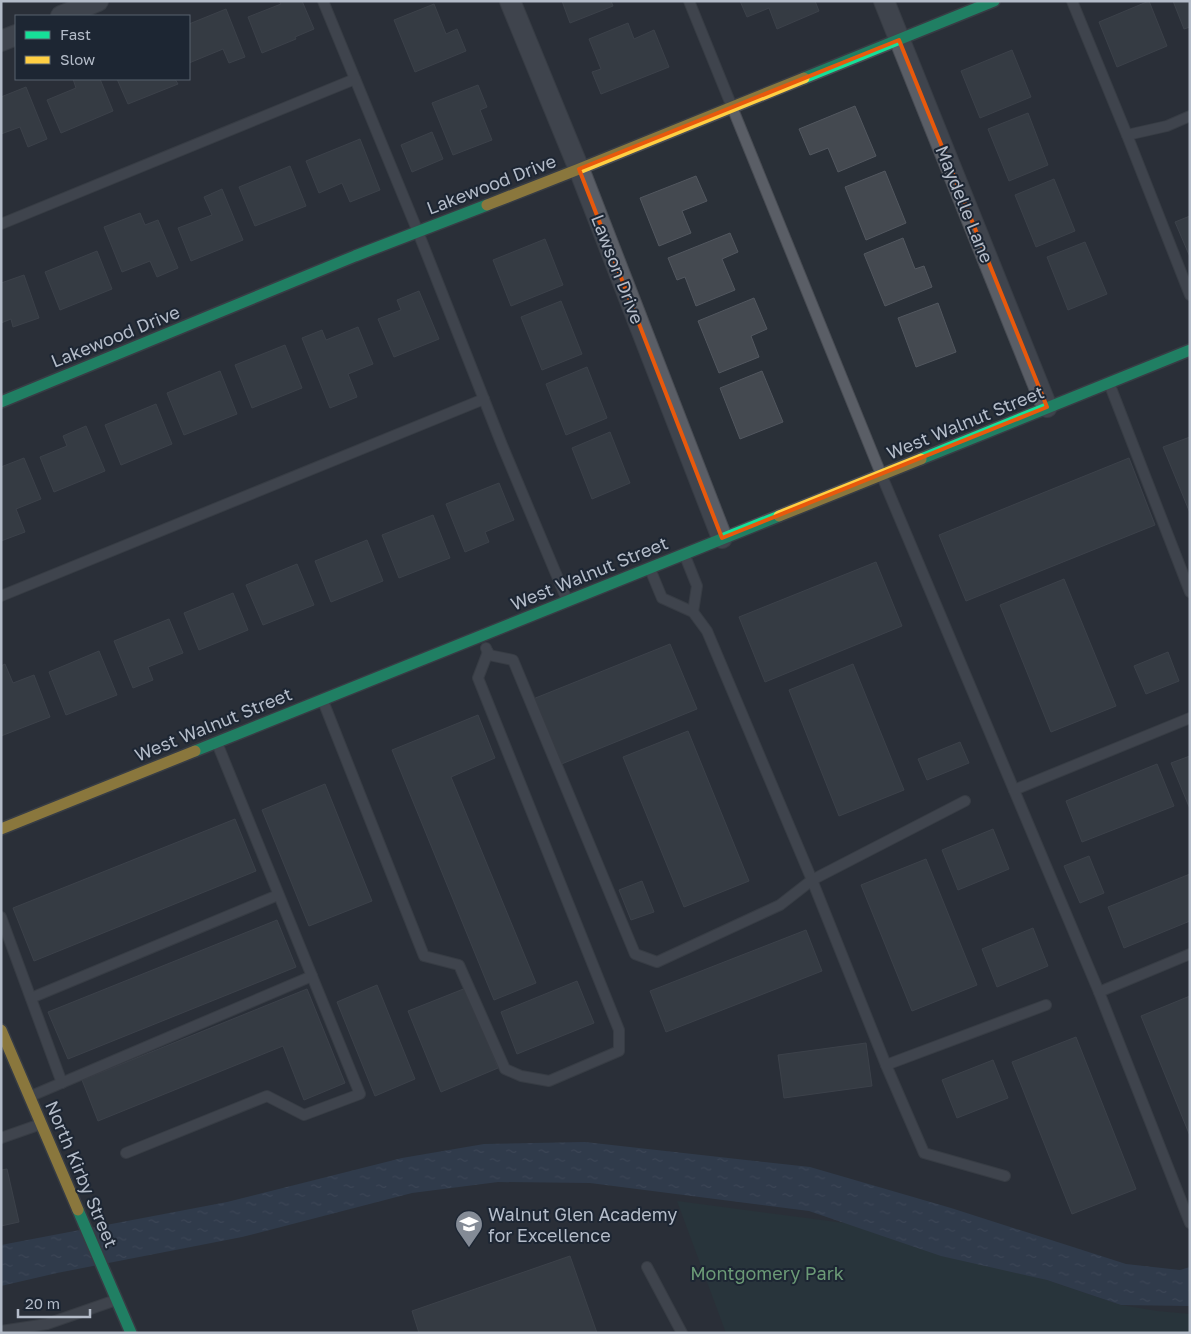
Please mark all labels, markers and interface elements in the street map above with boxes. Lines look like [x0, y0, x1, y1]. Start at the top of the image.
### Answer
legend [15, 15, 190, 80]
text: Fast [60, 25, 91, 43]
text: Slow [60, 50, 95, 68]
street label: Maydelle Lane [931, 142, 999, 266]
street label: Lakewood Drive [423, 149, 559, 219]
street label: Lawson Drive [587, 211, 649, 327]
street label: Lakewood Drive [47, 300, 183, 372]
street label: West Walnut Street [883, 380, 1047, 464]
street label: West Walnut Street [507, 531, 671, 615]
street label: West Walnut Street [131, 682, 295, 766]
street label: North Kirby Street [41, 1097, 123, 1251]
place label: Walnut Glen Academy for Excellence [488, 1203, 677, 1246]
school or university icon: Walnut Glen Academy for Excellence [454, 1209, 484, 1248]
park label: Montgomery Park [690, 1262, 844, 1284]
scale bar [18, 1286, 90, 1318]
text: 20 m [25, 1294, 60, 1312]

